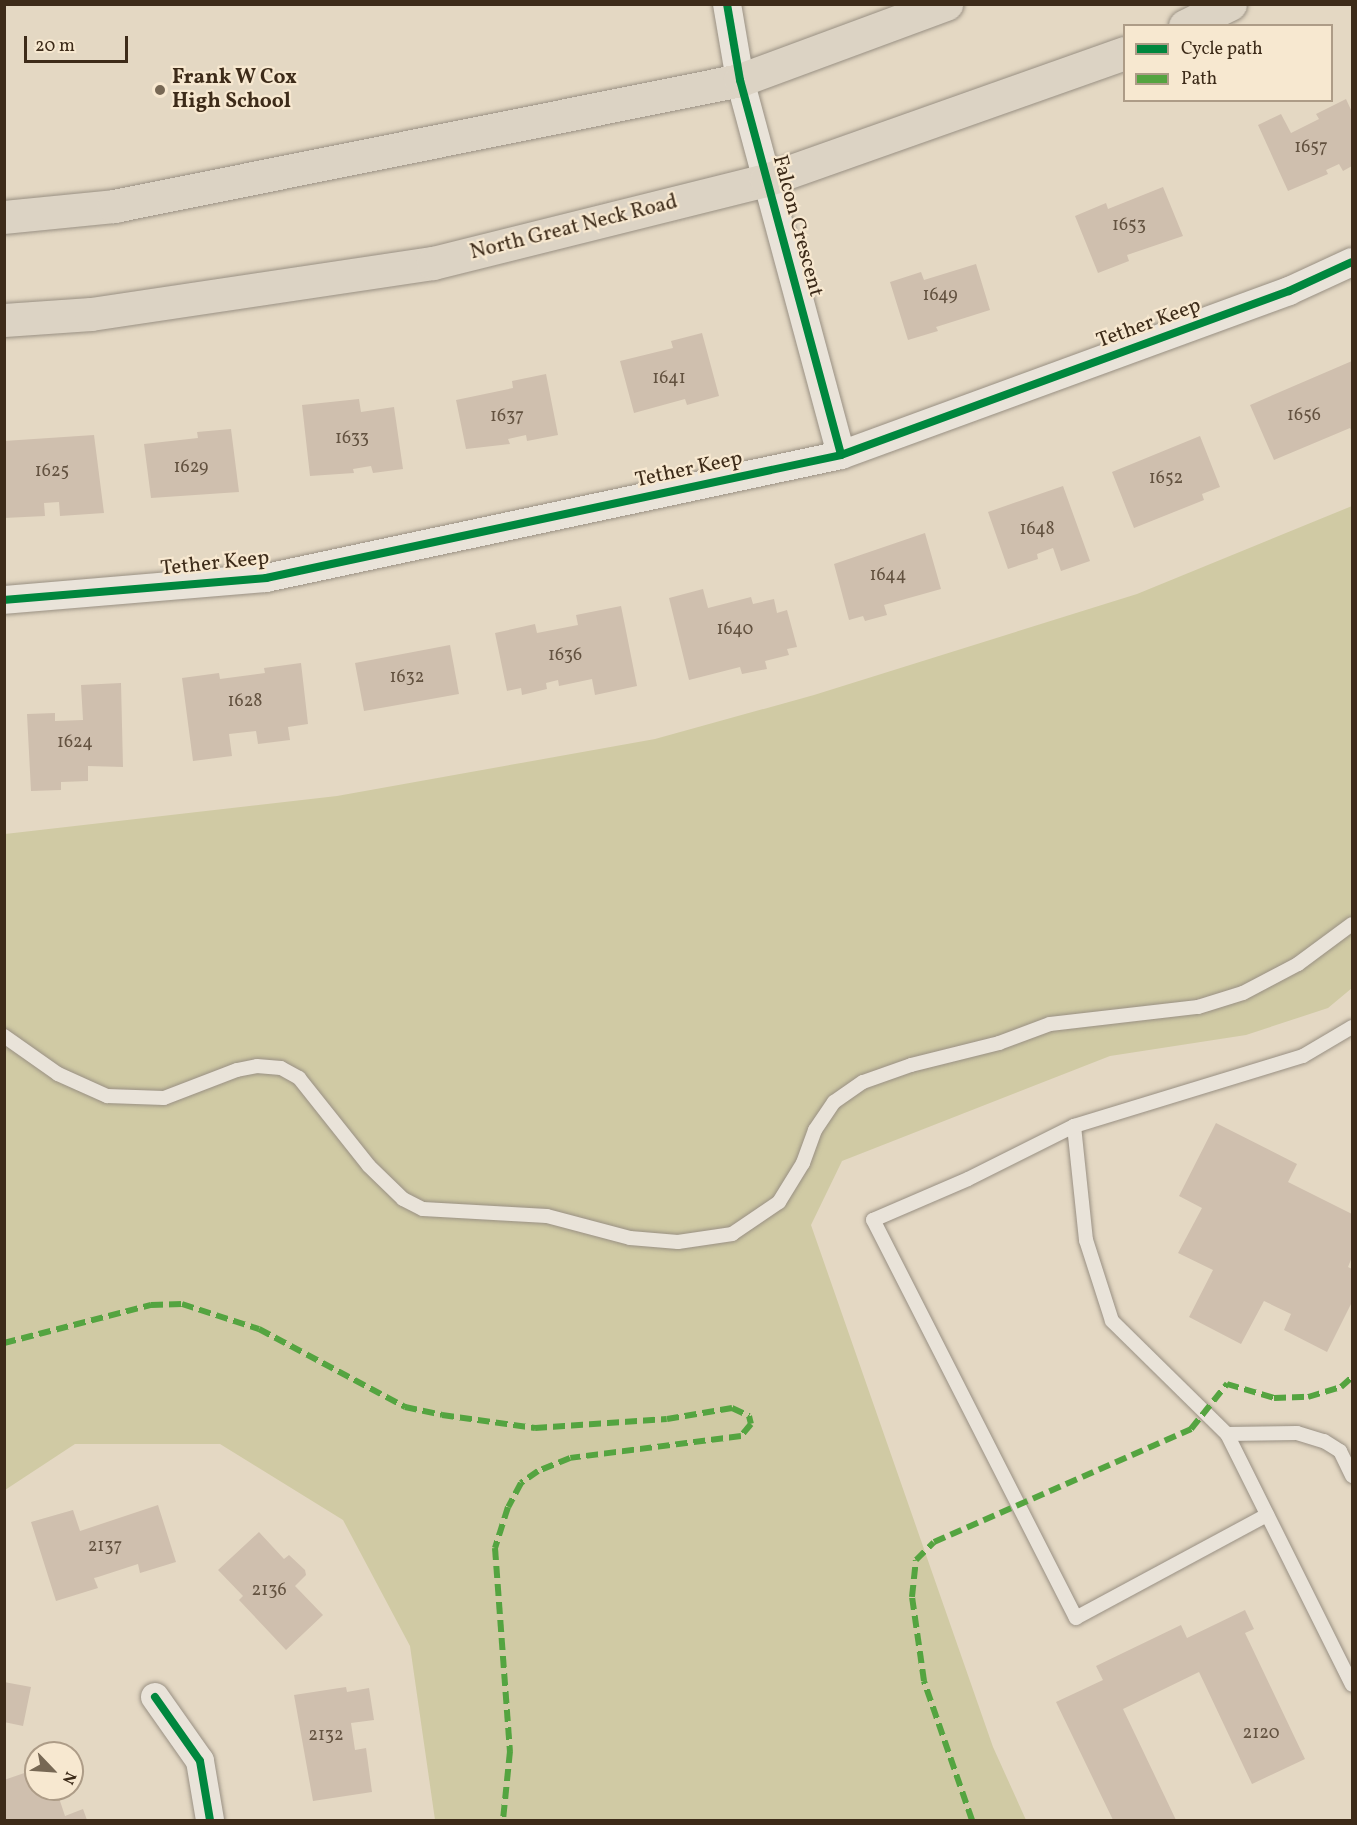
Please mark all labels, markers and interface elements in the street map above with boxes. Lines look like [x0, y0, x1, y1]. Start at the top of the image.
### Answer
scale bar [27, 24, 130, 62]
legend [1123, 24, 1333, 102]
text: 20 m [35, 34, 75, 59]
text: Cycle path [1181, 37, 1263, 62]
place label: Frank W Cox High School [172, 65, 298, 115]
text: Path [1181, 67, 1217, 92]
marker: Frank W Cox High School [153, 83, 167, 97]
house number: 1657 [1294, 137, 1328, 159]
street label: Falcon Crescent [766, 152, 828, 300]
street label: North Great Neck Road [468, 190, 680, 266]
house number: 1653 [1112, 215, 1146, 237]
house number: 1649 [922, 285, 958, 307]
street label: Tether Keep [1094, 294, 1204, 354]
house number: 1641 [652, 368, 686, 390]
house number: 1656 [1287, 405, 1321, 427]
house number: 1637 [490, 406, 524, 428]
house number: 1633 [335, 428, 369, 450]
street label: Tether Keep [633, 446, 745, 494]
house number: 1629 [174, 457, 208, 479]
house number: 1625 [35, 461, 69, 483]
house number: 1652 [1149, 468, 1183, 490]
house number: 1648 [1019, 519, 1055, 541]
street label: Tether Keep [160, 546, 270, 582]
house number: 1644 [869, 565, 907, 587]
house number: 1640 [717, 619, 753, 641]
house number: 1636 [548, 645, 582, 667]
house number: 1632 [390, 667, 424, 689]
house number: 1628 [228, 691, 262, 713]
house number: 1624 [57, 732, 93, 754]
house number: 2137 [88, 1536, 122, 1558]
house number: 2136 [252, 1580, 286, 1602]
house number: 2120 [1243, 1723, 1279, 1745]
house number: 2132 [308, 1725, 344, 1747]
north arrow [24, 1741, 84, 1801]
text: N [56, 1768, 81, 1788]

